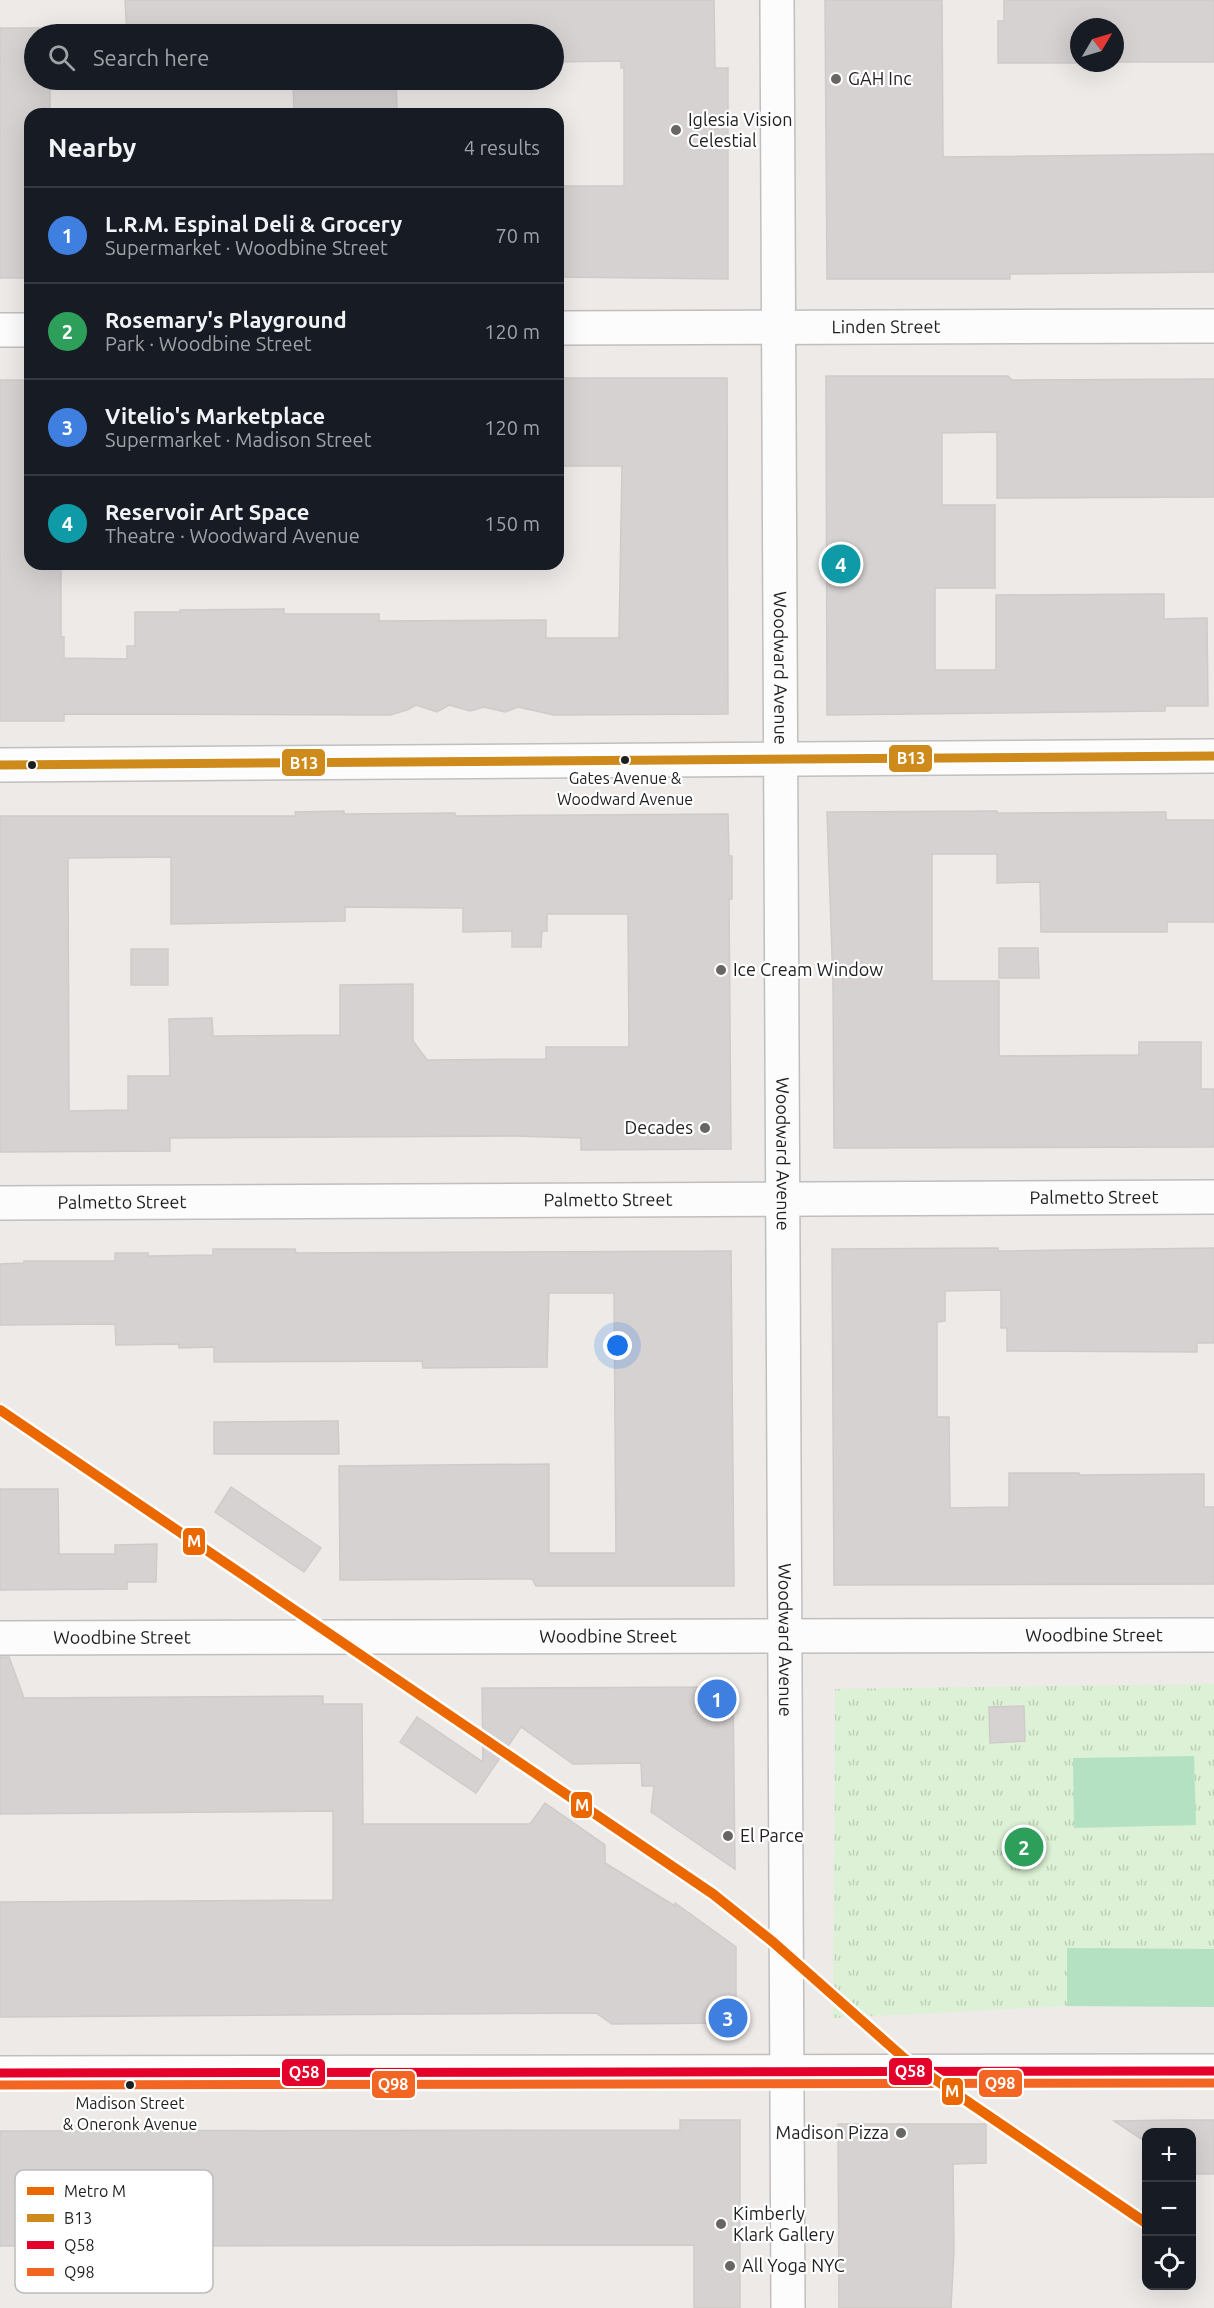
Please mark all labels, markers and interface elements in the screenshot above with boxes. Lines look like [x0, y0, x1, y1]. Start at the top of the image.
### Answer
north arrow [1070, 18, 1124, 72]
search box [24, 24, 564, 90]
icon: search [45, 41, 78, 74]
text: Search here [93, 45, 209, 70]
place label: GAH Inc [848, 68, 912, 88]
marker: GAH Inc [829, 72, 843, 86]
place label: Iglesia Vision Celestial [688, 109, 793, 150]
marker: Iglesia Vision Celestial [669, 123, 683, 137]
text: Nearby [48, 133, 136, 162]
text: 4 results [464, 136, 540, 159]
text: L.R.M. Espinal Deli & Grocery [105, 211, 402, 236]
text: 1 [62, 224, 73, 247]
text: 70 m [496, 224, 540, 247]
text: Supermarket · Woodbine Street [105, 236, 388, 259]
text: Rosemary's Playground [105, 307, 347, 332]
street label: Linden Street [831, 316, 941, 336]
text: 2 [62, 320, 73, 343]
text: 120 m [484, 320, 540, 343]
text: Park · Woodbine Street [105, 332, 312, 355]
text: Vitelio's Marketplace [105, 403, 325, 428]
text: 3 [62, 416, 73, 439]
text: 120 m [484, 416, 540, 439]
text: Supermarket · Madison Street [105, 428, 372, 451]
text: Reservoir Art Space [105, 499, 309, 524]
text: 4 [62, 512, 73, 535]
text: 150 m [484, 512, 540, 535]
text: Theatre · Woodward Avenue [105, 524, 360, 547]
pin: 4 [822, 542, 860, 586]
street label: Woodward Avenue [771, 591, 792, 745]
line badge: B13 [888, 744, 933, 773]
line badge: B13 [281, 748, 326, 777]
text: B13 [897, 749, 925, 767]
text: B13 [290, 754, 318, 772]
marker: Gates Avenue & Woodward Avenue [619, 754, 631, 766]
unlabelled marker [26, 759, 38, 771]
place label: Gates Avenue & Woodward Avenue [557, 769, 693, 808]
place label: Ice Cream Window [733, 959, 883, 979]
marker: Ice Cream Window [714, 963, 728, 977]
street label: Woodward Avenue [773, 1077, 794, 1231]
place label: Decades [625, 1117, 693, 1137]
marker: Decades [698, 1121, 712, 1135]
street label: Palmetto Street [1029, 1186, 1159, 1207]
street label: Palmetto Street [543, 1189, 673, 1209]
street label: Palmetto Street [57, 1191, 187, 1212]
your location [603, 1331, 632, 1360]
line badge: M [182, 1527, 206, 1556]
text: M [187, 1532, 201, 1550]
street label: Woodward Avenue [775, 1563, 796, 1717]
street label: Woodbine Street [1025, 1624, 1163, 1644]
street label: Woodbine Street [539, 1625, 677, 1646]
street label: Woodbine Street [53, 1627, 191, 1647]
pin: 1 [698, 1676, 736, 1722]
line badge: M [570, 1791, 593, 1819]
text: M [575, 1796, 589, 1814]
pin: 2 [1004, 1824, 1044, 1870]
place label: El Parce [740, 1825, 804, 1845]
marker: El Parce [721, 1829, 735, 1843]
pin: 3 [708, 1996, 748, 2040]
line badge: Q58 [888, 2057, 933, 2086]
line badge: Q58 [281, 2058, 326, 2087]
text: Q58 [895, 2062, 925, 2080]
text: Q58 [289, 2063, 319, 2081]
line badge: Q98 [978, 2069, 1023, 2098]
line badge: Q98 [371, 2070, 416, 2099]
text: Q98 [985, 2074, 1015, 2092]
text: Q98 [378, 2075, 408, 2093]
line badge: M [941, 2077, 964, 2106]
marker: Madison Street & Oneronk Avenue [124, 2079, 136, 2091]
text: M [945, 2082, 959, 2100]
place label: Madison Street & Oneronk Avenue [63, 2094, 197, 2133]
place label: Madison Pizza [776, 2122, 889, 2142]
marker: Madison Pizza [894, 2126, 908, 2140]
map controls [1142, 2128, 1196, 2290]
button: + [1142, 2128, 1196, 2182]
legend [15, 2170, 213, 2293]
text: Metro M [64, 2182, 126, 2200]
button: − [1142, 2182, 1196, 2236]
place label: Kimberly Klark Gallery [733, 2203, 835, 2244]
text: B13 [64, 2209, 92, 2227]
marker: Kimberly Klark Gallery [714, 2217, 728, 2231]
text: Q58 [64, 2236, 94, 2254]
button: locate [1142, 2236, 1196, 2290]
place label: All Yoga NYC [742, 2255, 845, 2275]
marker: All Yoga NYC [723, 2259, 737, 2273]
text: Q98 [64, 2263, 94, 2281]

